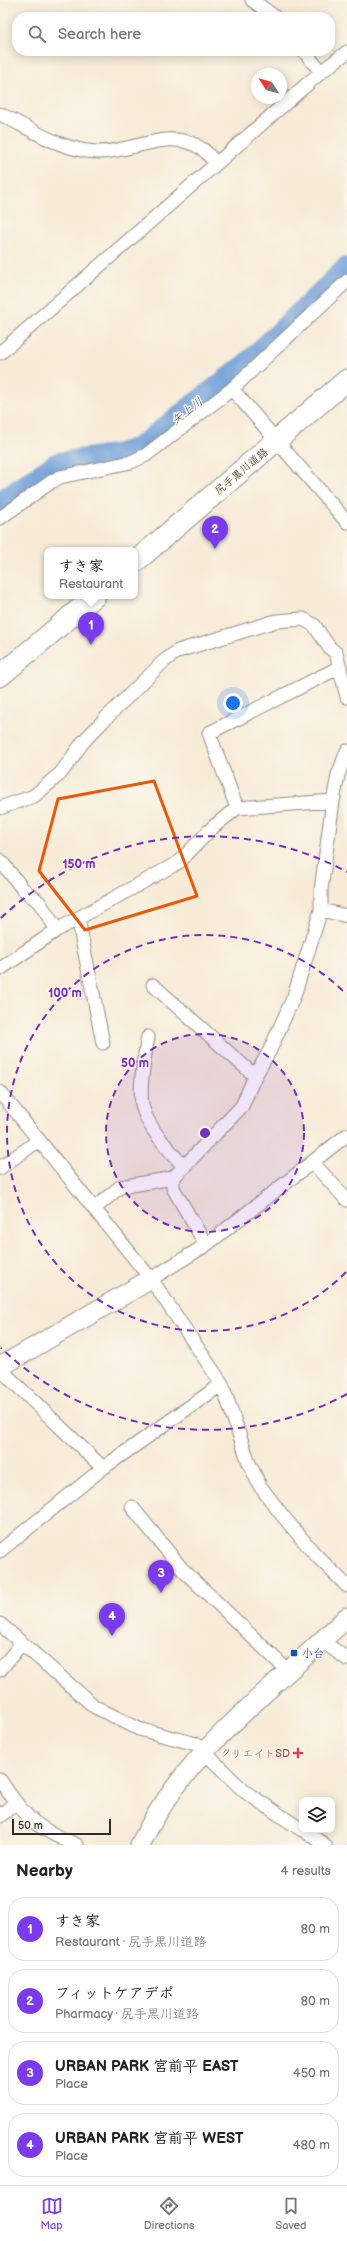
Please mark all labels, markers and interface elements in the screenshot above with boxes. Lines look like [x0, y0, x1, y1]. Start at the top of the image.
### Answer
search box [12, 12, 335, 56]
icon: search [26, 23, 48, 45]
text: Search here [58, 25, 141, 44]
north arrow [251, 68, 287, 104]
water label: 矢上川 [169, 394, 206, 428]
street label: 尻手黒川道路 [212, 445, 271, 498]
pin: 2 [202, 516, 228, 549]
popup [44, 547, 138, 599]
text: すき家 [59, 557, 104, 576]
text: Restaurant [59, 576, 123, 592]
pin: 1 [78, 612, 104, 645]
your location [223, 693, 243, 713]
text: 150 m [63, 857, 95, 872]
text: 100 m [48, 986, 82, 1001]
text: 50 m [121, 1056, 149, 1071]
centre of rings [198, 1126, 212, 1140]
pin: 3 [148, 1560, 174, 1593]
pin: 4 [99, 1603, 125, 1636]
place label: 小台 [302, 1647, 324, 1660]
marker: 小台 [289, 1648, 299, 1658]
place label: クリエイトSD [220, 1747, 290, 1760]
marker: クリエイトSD [293, 1748, 303, 1758]
map controls [299, 1797, 335, 1833]
button: layers [299, 1797, 335, 1833]
scale bar [12, 1817, 111, 1836]
text: 50 m [18, 1819, 43, 1832]
text: Nearby [16, 1861, 73, 1881]
text: 4 results [281, 1863, 331, 1879]
text: すき家 [55, 1912, 100, 1931]
text: 1 [27, 1921, 33, 1937]
text: 80 m [301, 1921, 330, 1937]
text: Restaurant · 尻手黒川道路 [55, 1934, 206, 1950]
text: フィットケアデポ [55, 1984, 174, 2003]
text: 2 [26, 1993, 34, 2009]
text: 80 m [301, 1993, 330, 2009]
text: Pharmacy · 尻手黒川道路 [55, 2006, 199, 2022]
text: URBAN PARK 宮前平 EAST [55, 2057, 239, 2076]
text: 3 [26, 2065, 34, 2081]
text: 450 m [293, 2065, 330, 2081]
text: Place [55, 2076, 88, 2092]
text: URBAN PARK 宮前平 WEST [55, 2129, 243, 2148]
text: 4 [26, 2137, 34, 2153]
text: 480 m [293, 2137, 330, 2153]
text: Place [55, 2148, 88, 2164]
tab: Map [41, 2195, 63, 2232]
tab: Directions [144, 2195, 194, 2232]
tab: Saved [276, 2195, 306, 2232]

